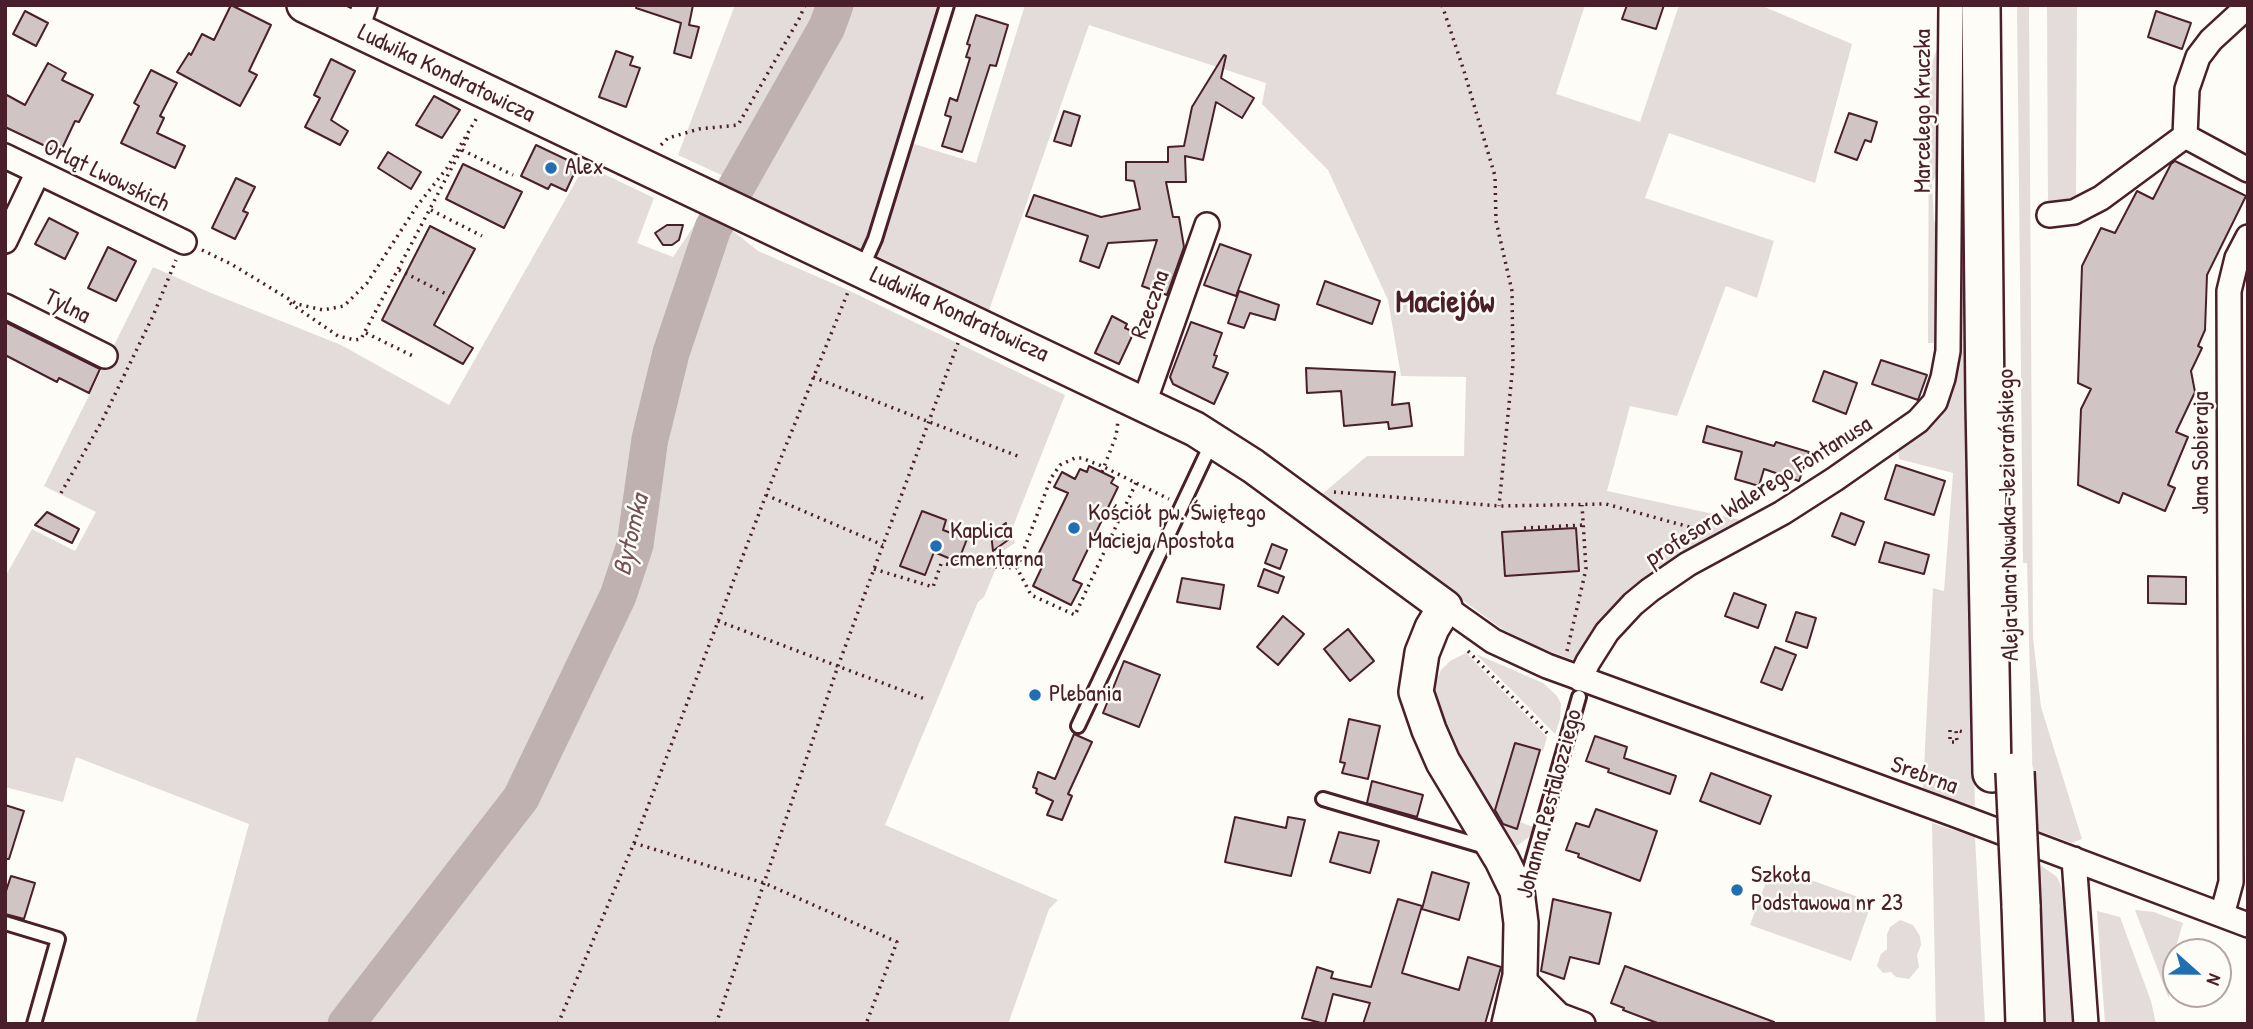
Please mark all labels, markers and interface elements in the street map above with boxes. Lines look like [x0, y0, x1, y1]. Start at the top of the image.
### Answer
street label: Ludwika Kondratowicza [353, 19, 539, 129]
street label: Marcelego Kruczka [1910, 29, 1938, 193]
street label: Orląt Lwowskich [38, 133, 174, 219]
place label: Alex [565, 154, 603, 182]
marker: Alex [543, 160, 559, 176]
street label: Ludwika Kondratowicza [865, 261, 1053, 369]
street label: Rzeczna [1125, 267, 1177, 343]
street label: Tylna [39, 283, 95, 331]
district label: Maciejów [1395, 284, 1495, 322]
street label: Aleja Jana Nowaka-Jeziorańskiego [1992, 369, 2026, 661]
street label: Jana Sobieraja [2188, 391, 2216, 515]
street label: profesora Walerego Fontanusa [1640, 411, 1878, 573]
water label: Bytomka [608, 491, 656, 579]
place label: Kościół pw. Świętego Macieja Apostoła [1088, 500, 1266, 556]
place label: Kaplica cmentarna [950, 518, 1043, 574]
marker: Kościół pw. Świętego Macieja Apostoła [1066, 520, 1082, 536]
marker: Kaplica cmentarna [928, 538, 944, 554]
place label: Plebania [1049, 681, 1121, 709]
marker: Plebania [1027, 687, 1043, 703]
street label: Johanna Pestalozziego [1511, 706, 1589, 902]
street label: Srebrna [1887, 751, 1961, 801]
place label: Szkoła Podstawowa nr 23 [1751, 862, 1903, 918]
marker: Szkoła Podstawowa nr 23 [1729, 882, 1745, 898]
north arrow [2162, 938, 2232, 1008]
text: N [2201, 970, 2229, 989]

